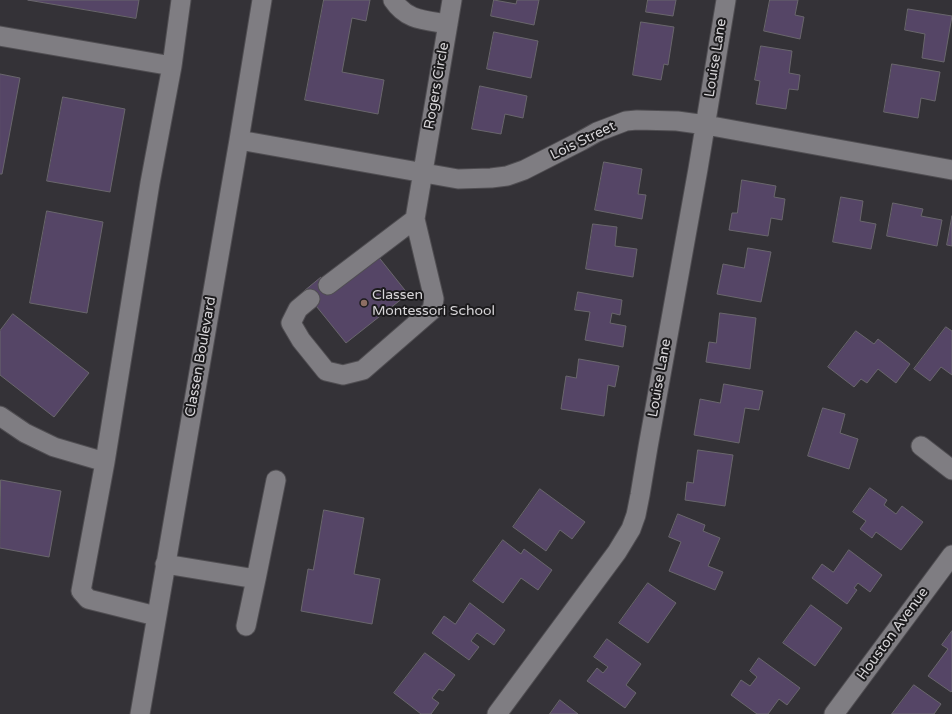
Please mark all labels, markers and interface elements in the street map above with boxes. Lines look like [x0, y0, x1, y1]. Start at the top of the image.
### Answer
street label: Louise Lane [702, 18, 730, 98]
street label: Rogers Circle [421, 41, 453, 131]
street label: Lois Street [548, 118, 618, 164]
place label: Classen Montessori School [372, 287, 495, 320]
street label: Classen Boulevard [182, 296, 220, 418]
marker: Classen Montessori School [359, 298, 369, 308]
street label: Louise Lane [645, 338, 675, 418]
street label: Houston Avenue [854, 585, 932, 683]

